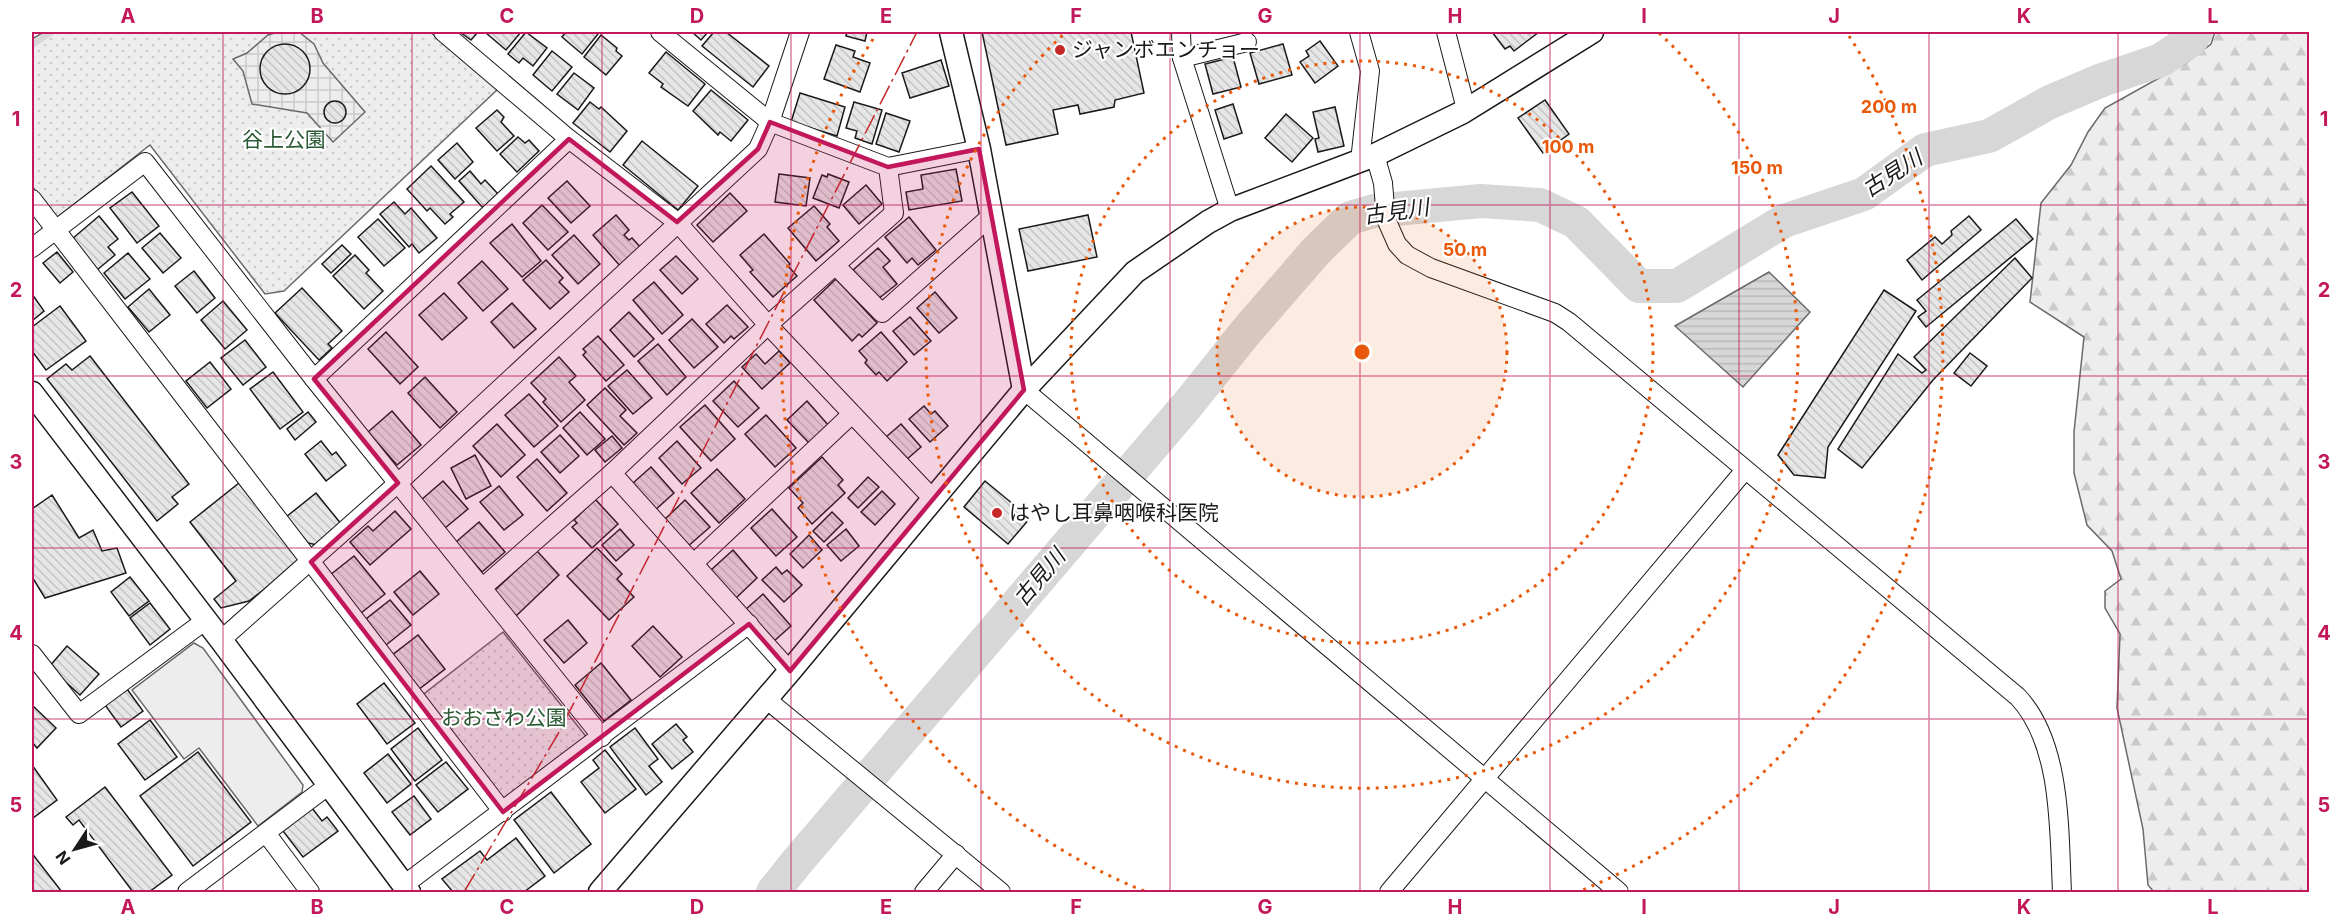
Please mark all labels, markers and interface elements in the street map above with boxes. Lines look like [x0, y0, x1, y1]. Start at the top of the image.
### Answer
text: A [121, 4, 136, 28]
text: B [310, 4, 324, 28]
text: C [500, 4, 514, 28]
text: D [690, 4, 704, 28]
text: E [880, 4, 892, 28]
text: F [1070, 4, 1082, 28]
text: G [1257, 4, 1273, 28]
text: H [1448, 4, 1462, 28]
text: I [1641, 4, 1647, 28]
text: J [1828, 4, 1840, 28]
text: K [2017, 4, 2031, 28]
text: L [2207, 4, 2219, 28]
place label: ジャンボエンチョー [1072, 37, 1260, 62]
marker: ジャンボエンチョー [1053, 43, 1067, 57]
text: 200 m [1861, 96, 1917, 117]
text: 1 [12, 107, 20, 131]
text: 1 [2320, 107, 2328, 131]
park label: 谷上公園 [242, 127, 326, 152]
text: 100 m [1542, 136, 1594, 157]
water label: 古見川 [1857, 143, 1928, 202]
text: 150 m [1731, 157, 1783, 178]
water label: 古見川 [1362, 193, 1432, 228]
text: 50 m [1443, 239, 1487, 260]
text: 2 [10, 278, 22, 302]
text: 2 [2318, 278, 2330, 302]
centre of rings [1352, 342, 1372, 362]
text: 3 [10, 450, 22, 474]
text: 3 [2318, 450, 2330, 474]
place label: はやし耳鼻咽喉科医院 [1009, 500, 1219, 525]
marker: はやし耳鼻咽喉科医院 [990, 506, 1004, 520]
water label: 古見川 [1008, 542, 1071, 611]
text: 4 [9, 621, 23, 645]
text: 4 [2317, 621, 2331, 645]
park label: おおさわ公園 [441, 705, 567, 730]
text: 5 [10, 793, 22, 817]
text: 5 [2318, 793, 2330, 817]
north arrow [45, 819, 105, 879]
text: N [51, 847, 75, 869]
text: A [121, 895, 136, 919]
text: B [310, 895, 324, 919]
text: C [500, 895, 514, 919]
text: D [690, 895, 704, 919]
text: E [880, 895, 892, 919]
text: F [1070, 895, 1082, 919]
text: G [1257, 895, 1273, 919]
text: H [1448, 895, 1462, 919]
text: I [1641, 895, 1647, 919]
text: J [1828, 895, 1840, 919]
text: K [2017, 895, 2031, 919]
text: L [2207, 895, 2219, 919]

